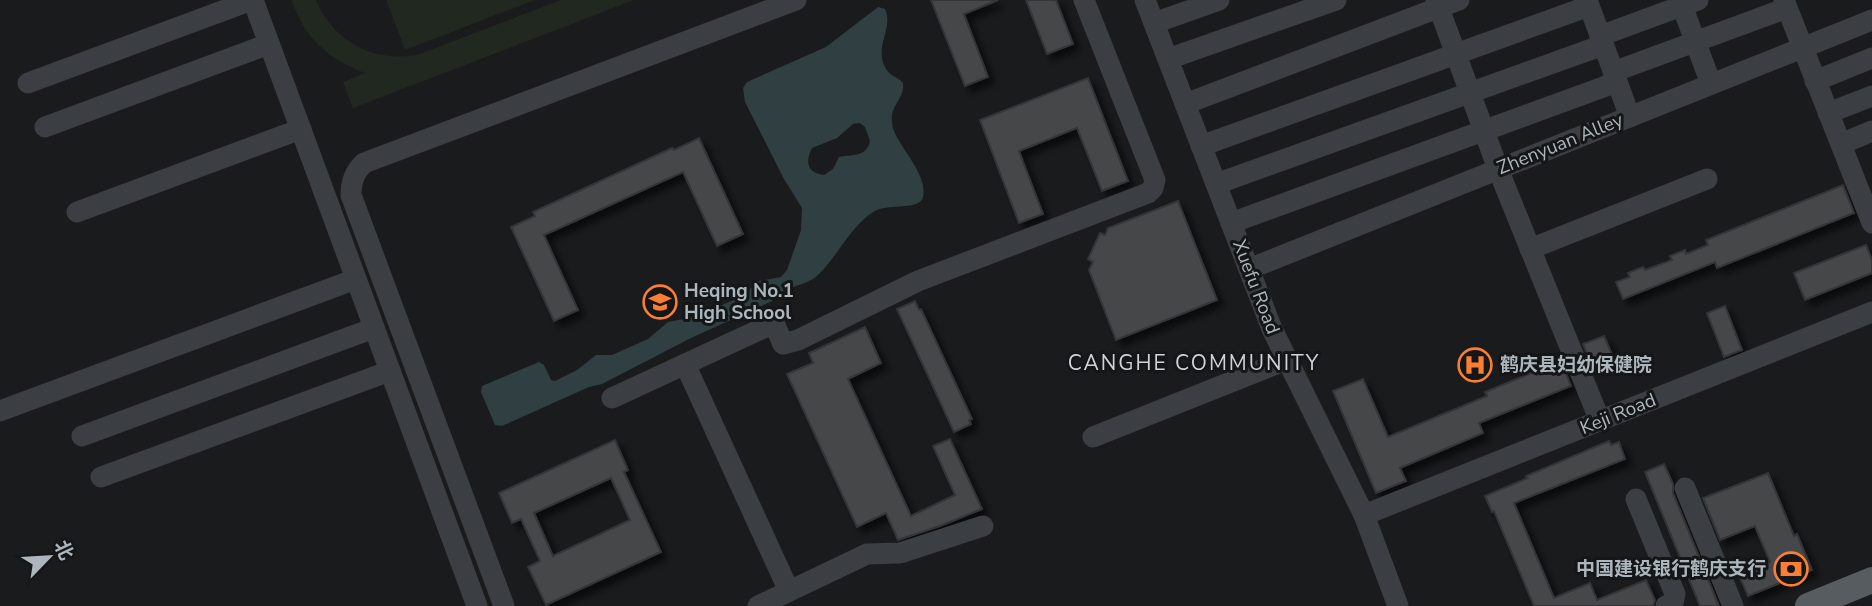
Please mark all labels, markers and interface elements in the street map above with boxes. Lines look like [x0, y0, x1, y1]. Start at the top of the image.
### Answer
street label: Zhenyuan Alley [1493, 107, 1627, 181]
street label: Xuefu Road [1226, 236, 1286, 338]
place label: Heqing No.1 High School [684, 278, 794, 326]
school or university icon: Heqing No.1 High School [641, 283, 679, 321]
hospital icon: 鹤庆县妇幼保健院 [1456, 346, 1494, 384]
district label: CANGHE COMMUNITY [1068, 349, 1320, 377]
place label: 鹤庆县妇幼保健院 [1500, 352, 1652, 378]
street label: Keji Road [1576, 387, 1660, 441]
north arrow [14, 522, 84, 592]
text: 北 [48, 536, 79, 564]
bank icon: 中国建设银行鹤庆支行 [1772, 550, 1810, 588]
place label: 中国建设银行鹤庆支行 [1576, 556, 1766, 582]

